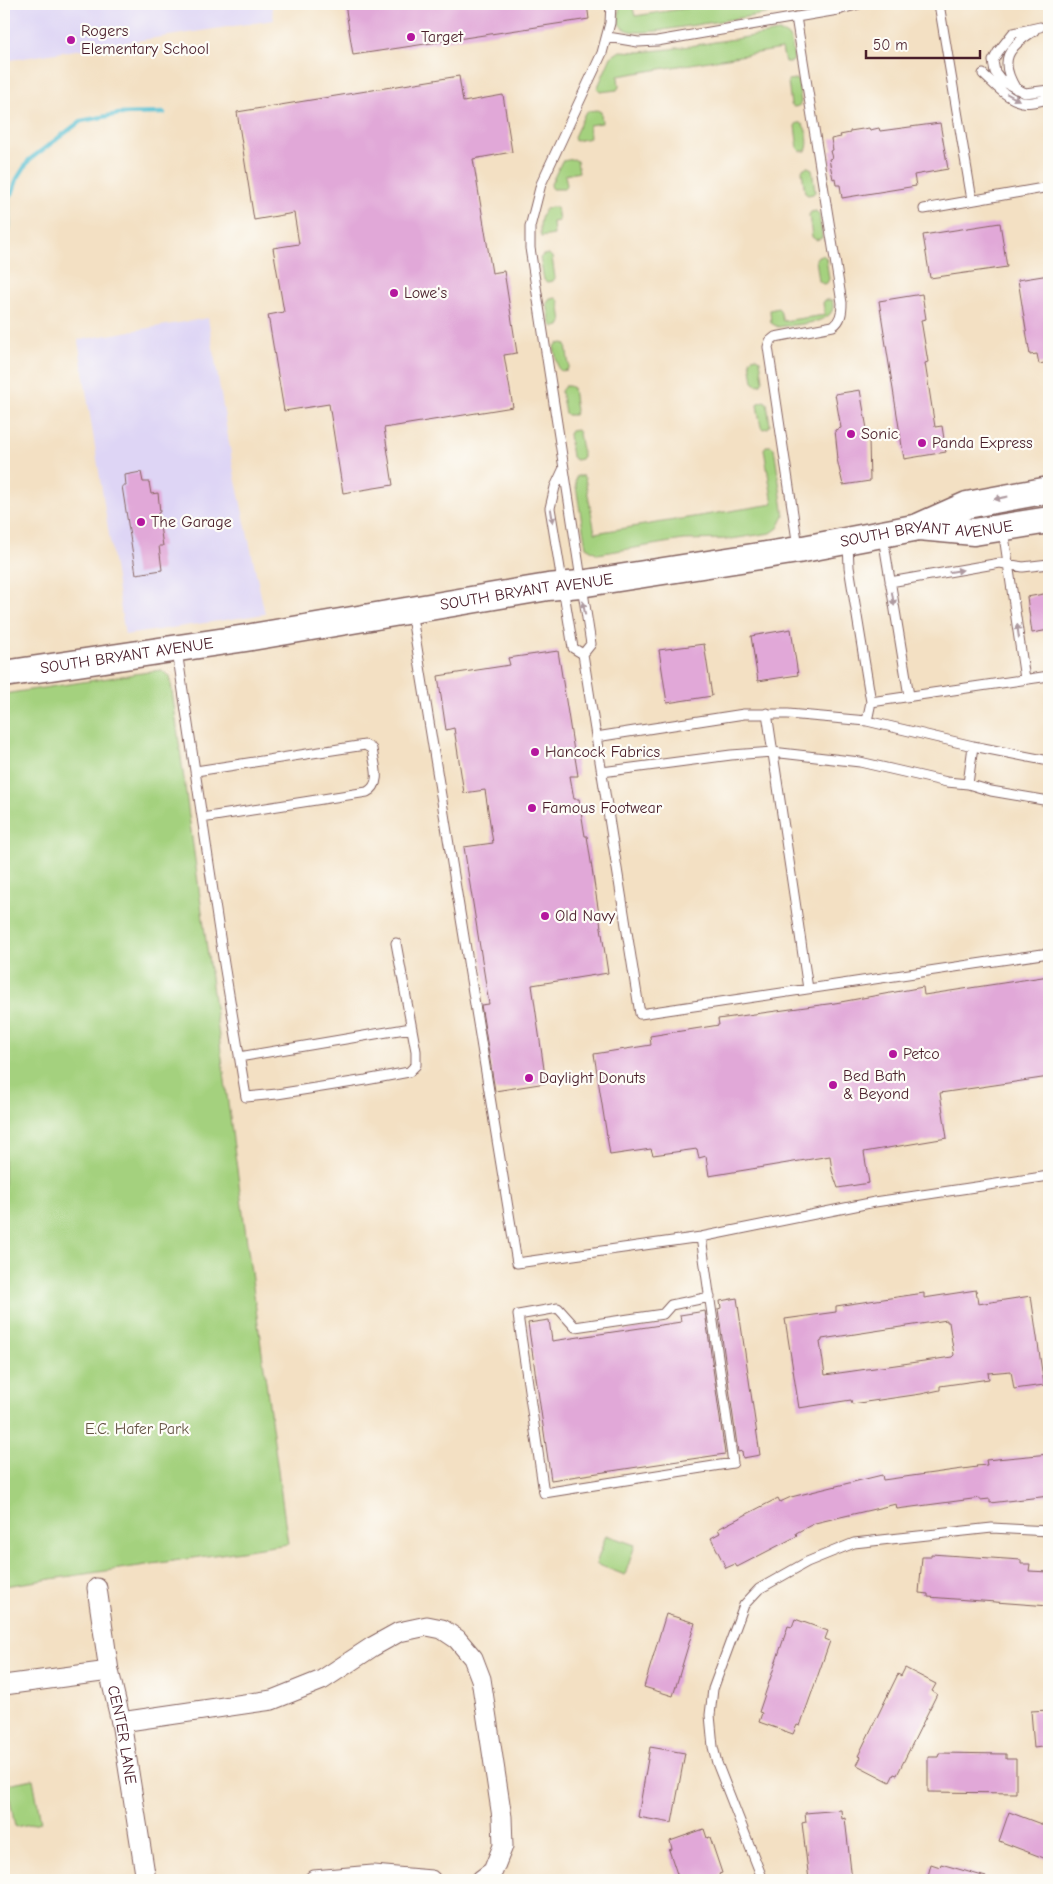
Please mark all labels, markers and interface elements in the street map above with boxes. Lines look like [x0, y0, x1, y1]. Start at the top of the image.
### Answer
place label: Rogers Elementary School [81, 22, 209, 58]
place label: Target [421, 28, 463, 46]
scale bar [866, 28, 979, 60]
marker: Target [405, 31, 417, 43]
marker: Rogers Elementary School [65, 34, 77, 46]
text: 50 m [873, 36, 908, 54]
one-way arrow [1006, 93, 1019, 102]
place label: Lowe's [404, 284, 447, 302]
marker: Lowe's [388, 287, 400, 299]
place label: Sonic [861, 425, 899, 443]
marker: Sonic [845, 428, 857, 440]
place label: Panda Express [932, 434, 1033, 452]
marker: Panda Express [916, 437, 928, 449]
one-way arrow [993, 495, 1009, 503]
one-way arrow [548, 509, 556, 525]
place label: The Garage [151, 513, 232, 531]
marker: The Garage [135, 516, 147, 528]
street label: SOUTH BRYANT AVENUE [839, 517, 1014, 551]
one-way arrow [948, 566, 964, 574]
street label: SOUTH BRYANT AVENUE [439, 570, 615, 614]
one-way arrow [889, 592, 897, 608]
one-way arrow [580, 600, 588, 616]
one-way arrow [1013, 623, 1021, 639]
street label: SOUTH BRYANT AVENUE [39, 634, 215, 678]
place label: Hancock Fabrics [545, 743, 660, 761]
marker: Hancock Fabrics [529, 746, 541, 758]
place label: Famous Footwear [542, 799, 663, 817]
marker: Famous Footwear [526, 802, 538, 814]
place label: Old Navy [555, 907, 616, 925]
marker: Old Navy [539, 910, 551, 922]
place label: Petco [903, 1045, 940, 1063]
marker: Petco [887, 1048, 899, 1060]
place label: Bed Bath & Beyond [843, 1067, 909, 1103]
place label: Daylight Donuts [539, 1069, 646, 1087]
marker: Daylight Donuts [523, 1072, 535, 1084]
marker: Bed Bath & Beyond [827, 1079, 839, 1091]
park label: E.C. Hafer Park [85, 1420, 189, 1438]
street label: CENTER LANE [104, 1683, 140, 1786]

